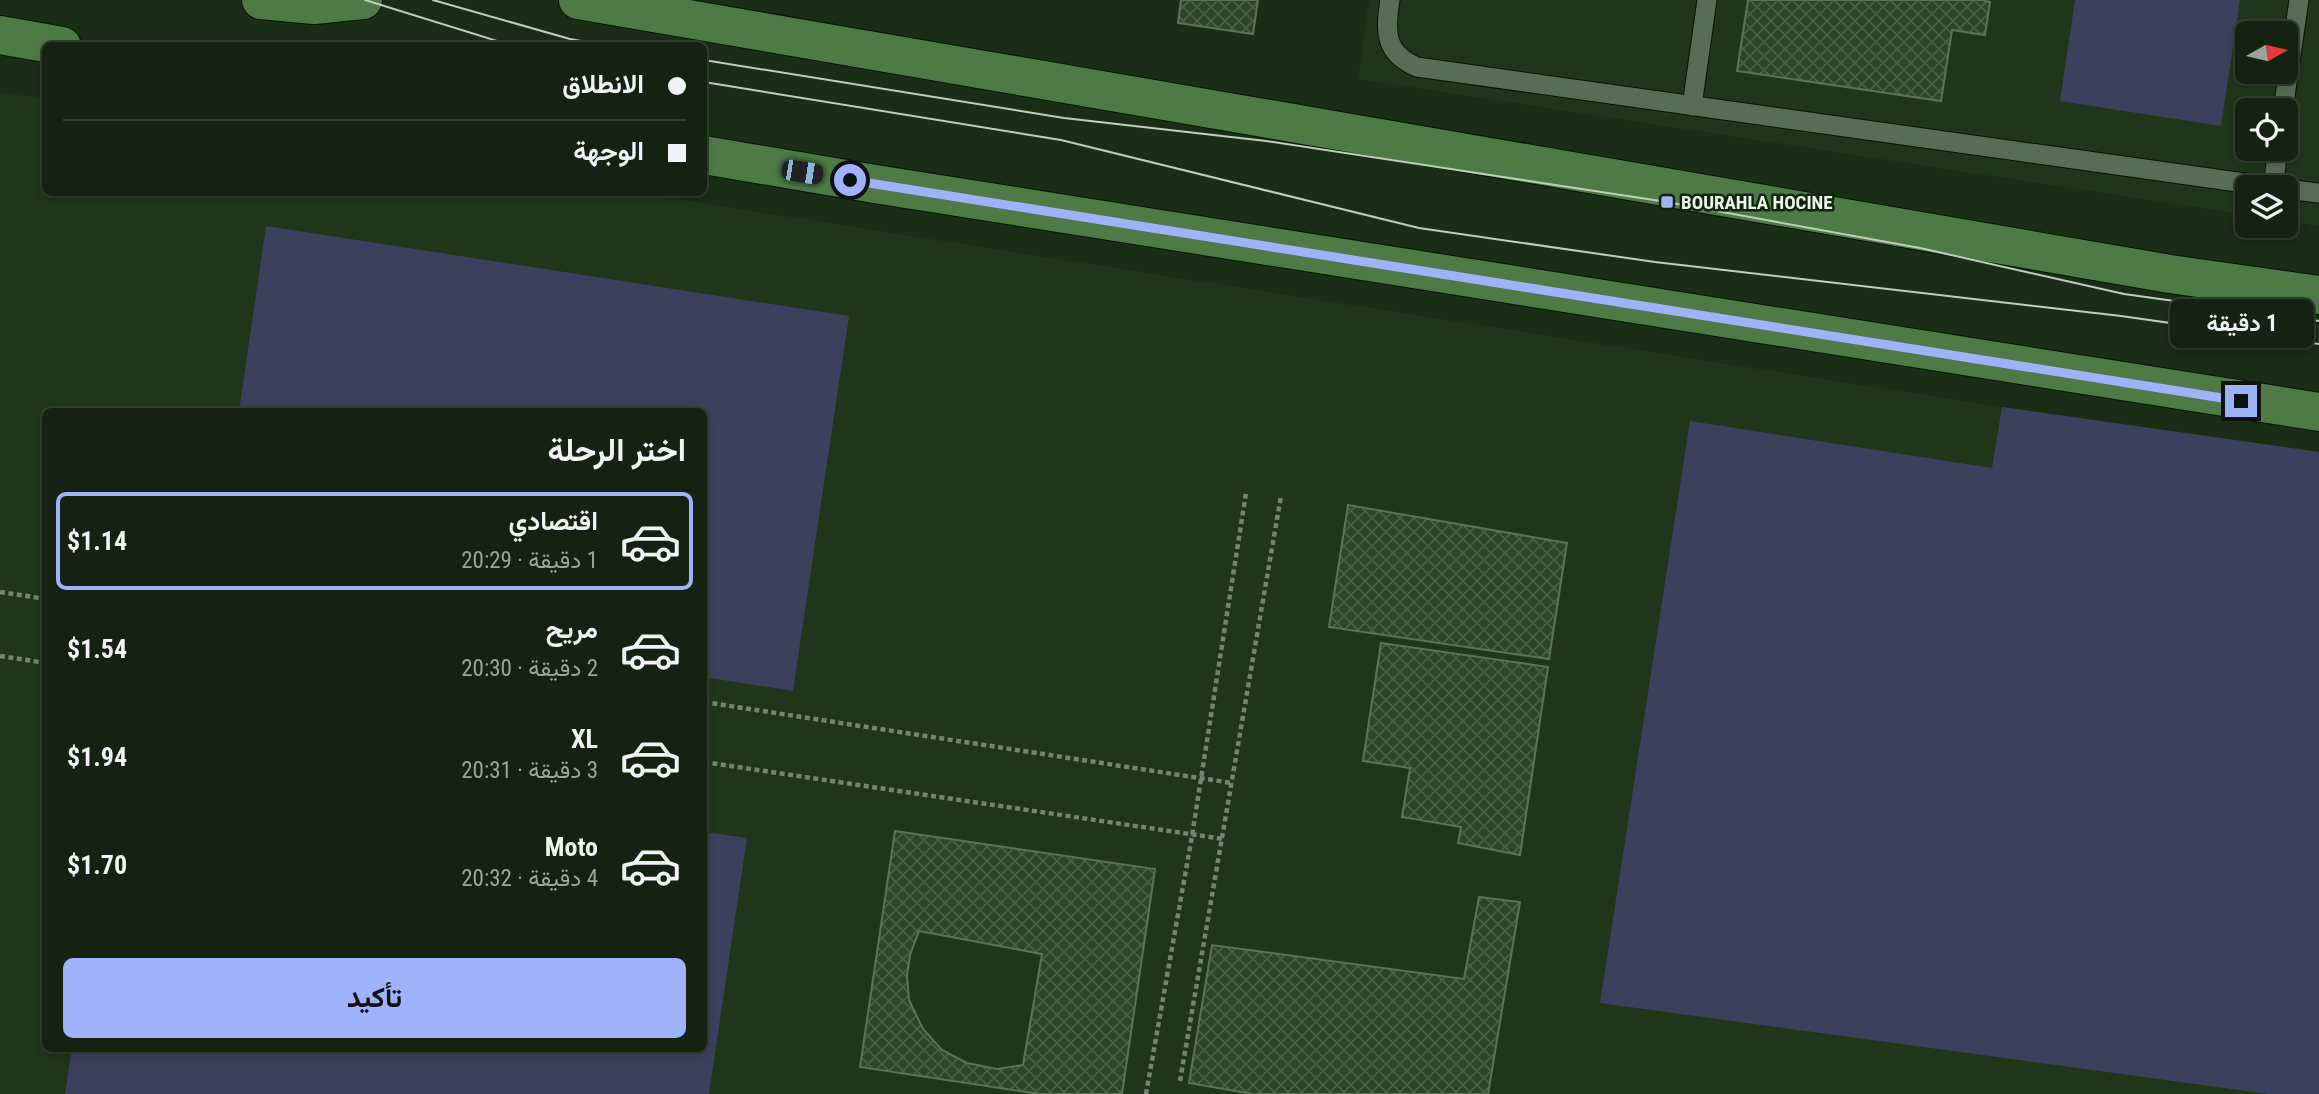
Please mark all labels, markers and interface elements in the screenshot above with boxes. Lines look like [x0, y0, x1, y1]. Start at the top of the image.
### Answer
north arrow [2235, 21, 2298, 84]
map controls [2235, 21, 2298, 238]
text: الانطلاق [562, 69, 644, 99]
button: locate [2235, 98, 2298, 161]
text: الوجهة [573, 136, 644, 166]
car [780, 158, 825, 186]
route start [834, 164, 866, 196]
button: layers [2235, 175, 2298, 238]
place label: BOURAHLA HOCINE [1681, 191, 1833, 214]
marker: BOURAHLA HOCINE [1659, 194, 1675, 210]
callout: 1 دقيقة [2169, 300, 2313, 348]
text: 1 دقيقة [2206, 310, 2278, 337]
route end [2225, 385, 2257, 417]
text: اختر الرحلة [547, 431, 686, 469]
text: اقتصادي [509, 506, 598, 536]
icon: car [619, 510, 682, 573]
text: $1.14 [67, 526, 127, 556]
text: 1 دقيقة · 20:29 [461, 547, 598, 574]
text: مريح [546, 614, 598, 644]
icon: car [619, 618, 682, 681]
text: $1.54 [67, 634, 127, 664]
text: 2 دقيقة · 20:30 [461, 655, 598, 682]
text: XL [571, 724, 598, 754]
icon: car [619, 726, 682, 789]
text: $1.94 [67, 742, 127, 772]
text: 3 دقيقة · 20:31 [461, 757, 598, 784]
text: Moto [545, 832, 598, 862]
icon: car [619, 834, 682, 897]
text: $1.70 [67, 850, 127, 880]
text: 4 دقيقة · 20:32 [461, 865, 598, 892]
button: تأكيد [63, 958, 686, 1038]

